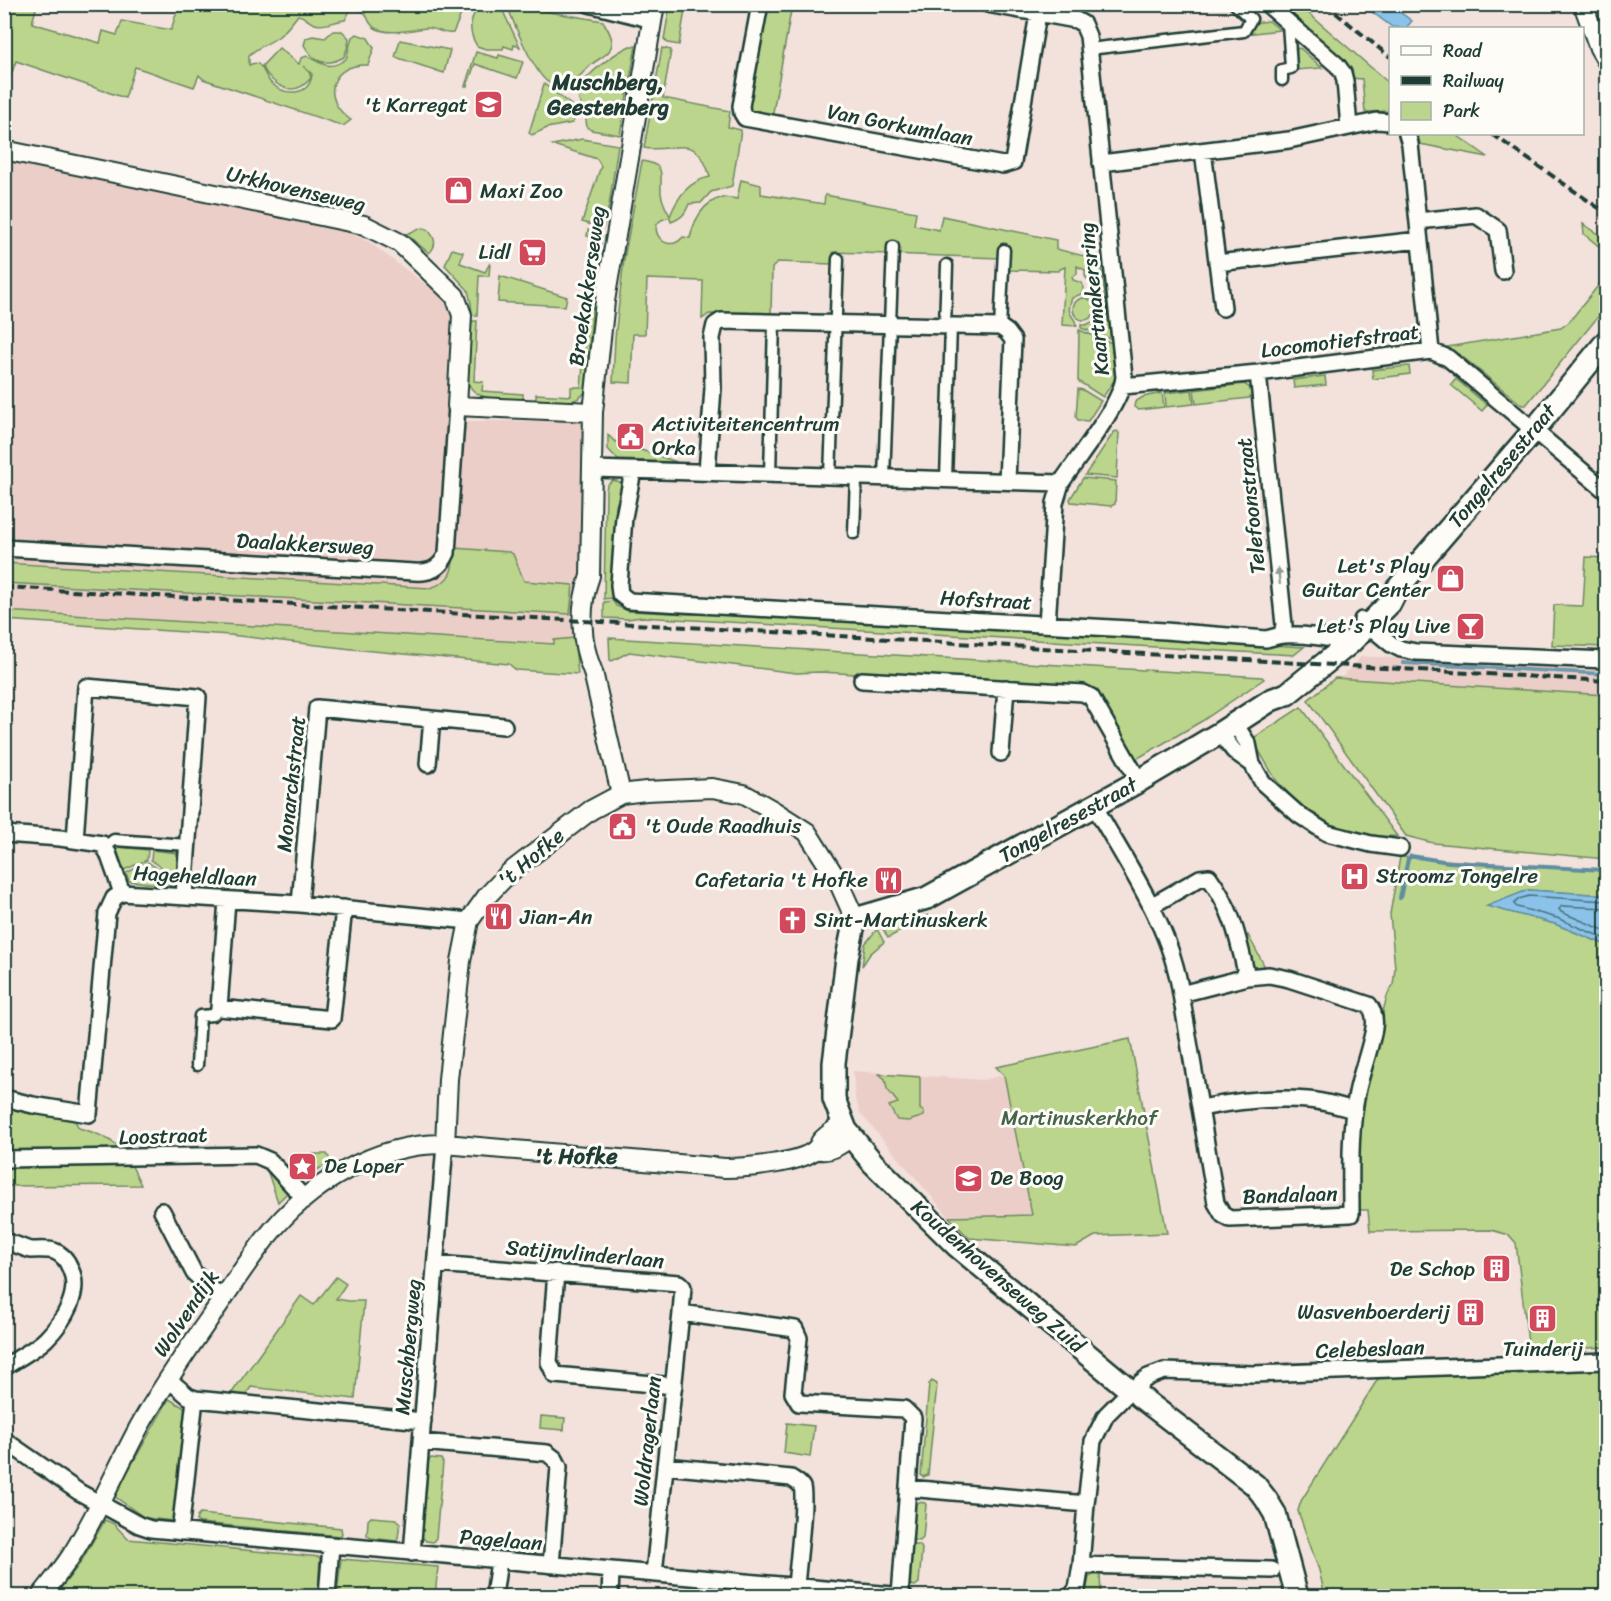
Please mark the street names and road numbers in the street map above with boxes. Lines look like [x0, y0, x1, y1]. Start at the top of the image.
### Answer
street label: Van Gorkumlaan [824, 92, 976, 158]
street label: Urkhovenseweg [223, 155, 370, 224]
street label: Broekakkerseweg [557, 203, 617, 369]
street label: Kaartmakersring [1067, 221, 1121, 377]
street label: Locomotiefstraat [1259, 312, 1421, 370]
street label: Tongelresestraat [1438, 394, 1567, 537]
street label: Telefoonstraat [1225, 436, 1277, 576]
street label: Daalakkersweg [235, 521, 375, 567]
street label: Hofstraat [939, 579, 1033, 621]
street label: Monarchstraat [265, 714, 317, 854]
street label: Tongelresestraat [991, 765, 1146, 874]
street label: 't Hofke [488, 818, 574, 898]
street label: Hageheldlaan [132, 854, 258, 898]
street label: Loostraat [118, 1115, 208, 1157]
street label: Bandalaan [1242, 1174, 1338, 1216]
street label: Koudenhovenseweg Zuid [902, 1189, 1095, 1364]
street label: Satijnvlinderlaan [504, 1228, 666, 1280]
street label: Wolvendijk [142, 1261, 230, 1365]
street label: Muschbergweg [383, 1277, 433, 1417]
street label: Celebeslaan [1315, 1328, 1425, 1370]
street label: Woldragerlaan [621, 1374, 673, 1508]
street label: Pagelaan [458, 1517, 544, 1563]

